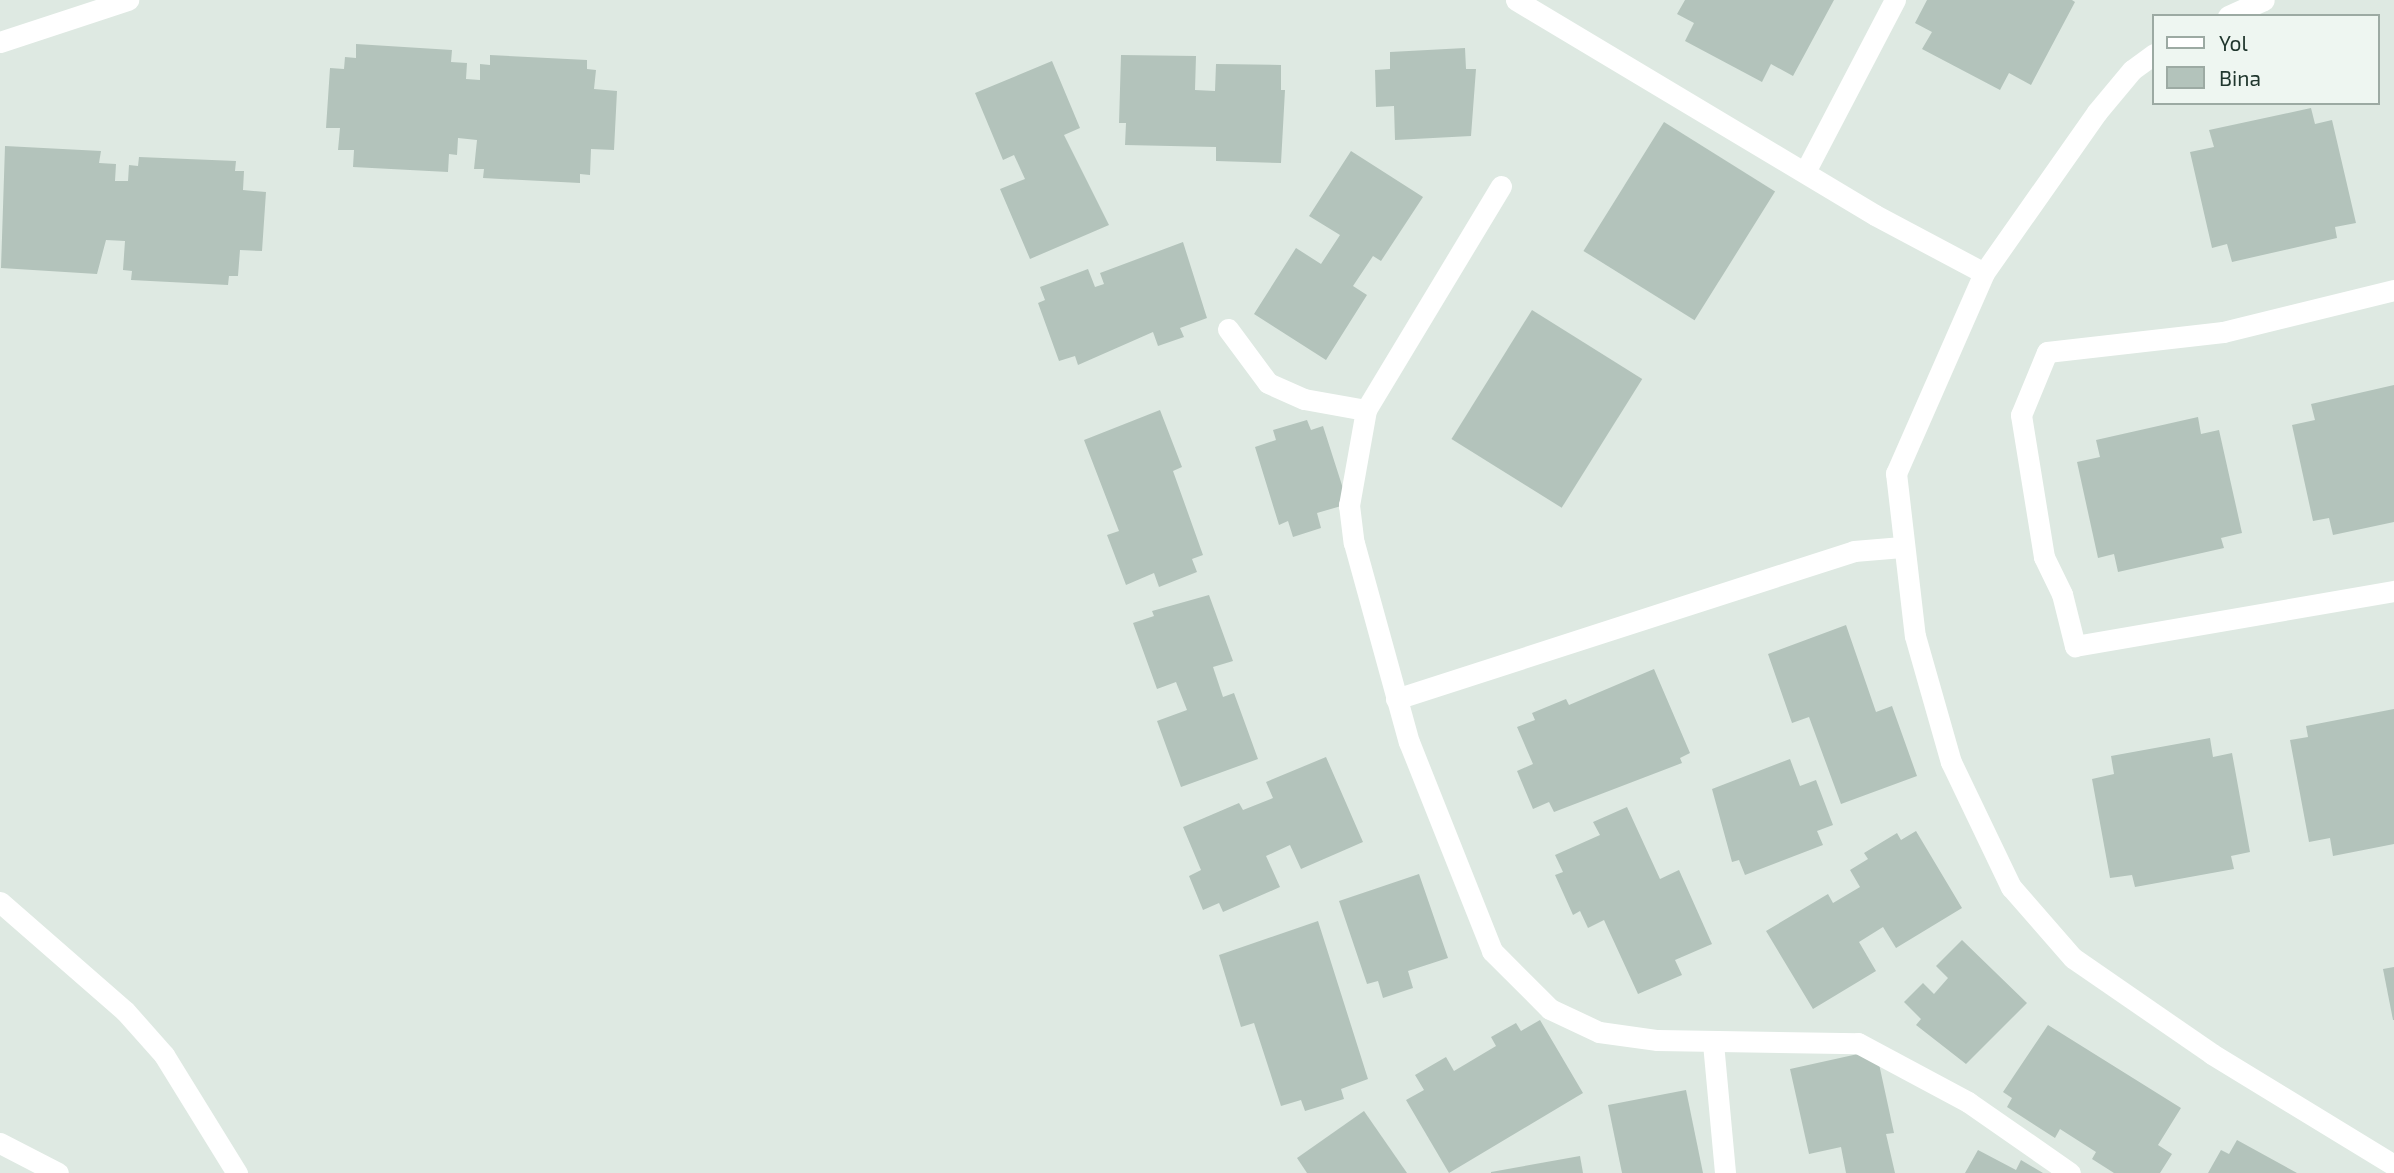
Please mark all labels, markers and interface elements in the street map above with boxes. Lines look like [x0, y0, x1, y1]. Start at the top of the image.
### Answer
legend [2152, 14, 2380, 105]
text: Yol [2219, 30, 2248, 55]
text: Bina [2219, 65, 2261, 90]

